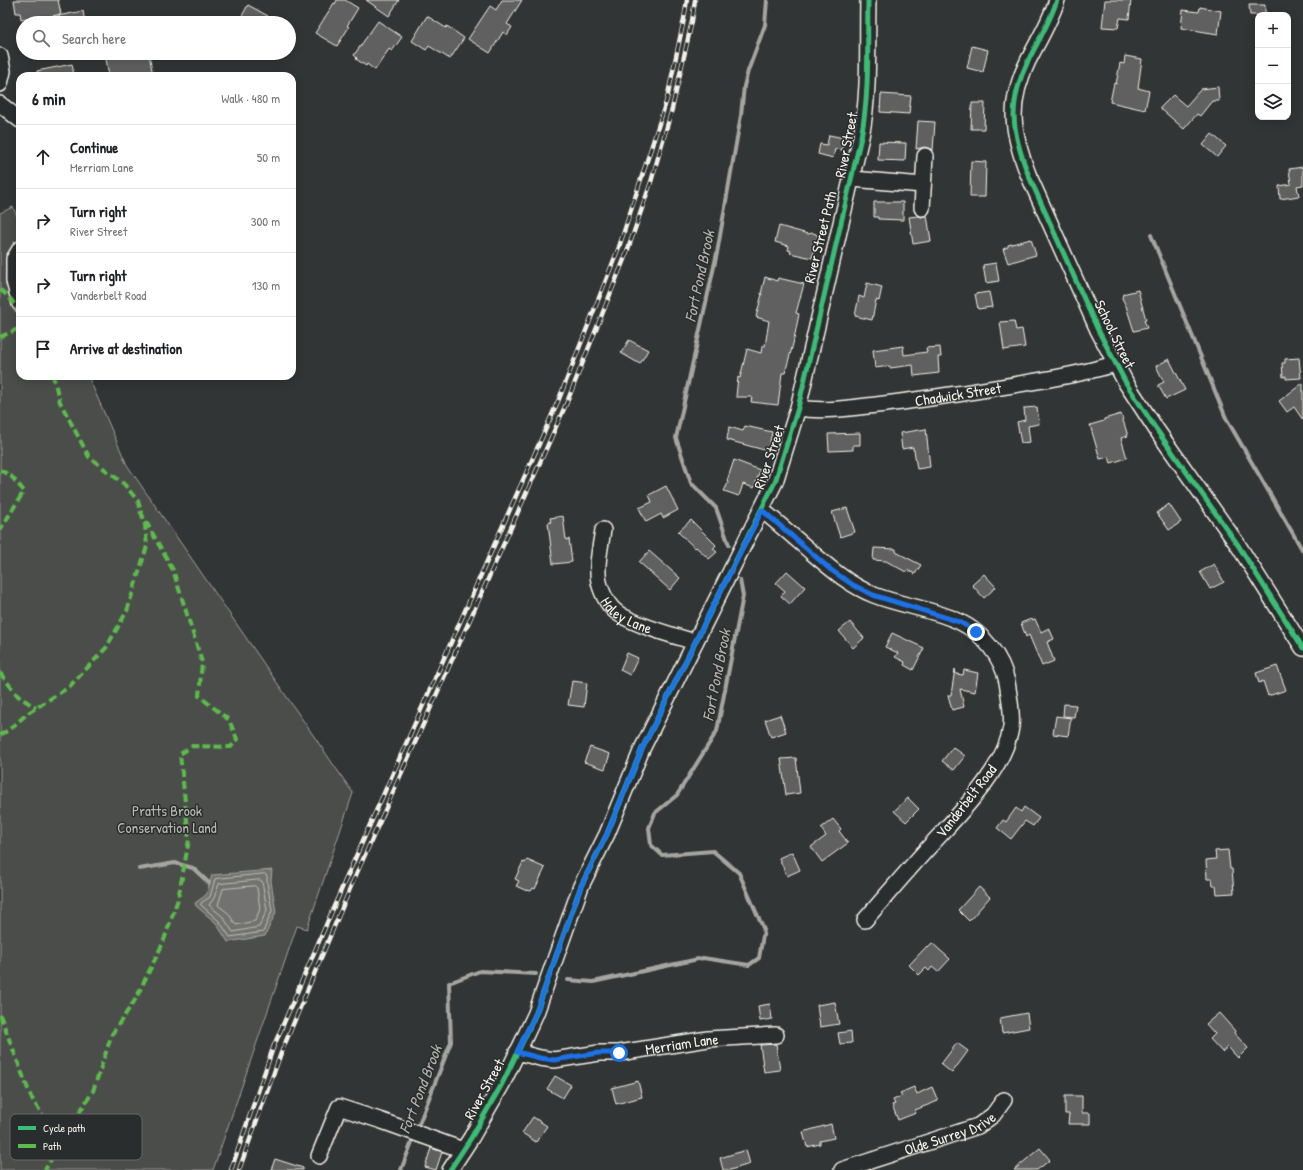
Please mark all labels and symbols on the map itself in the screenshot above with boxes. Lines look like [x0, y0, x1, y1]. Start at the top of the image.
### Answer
street label: River Street [829, 110, 863, 180]
street label: River Street Path [798, 189, 842, 285]
water label: Fort Pond Brook [679, 227, 720, 324]
street label: School Street [1089, 296, 1141, 372]
street label: Chadwick Street [913, 376, 1003, 411]
street label: River Street [748, 421, 790, 492]
street label: Haley Lane [596, 593, 655, 638]
route end [967, 623, 985, 641]
water label: Fort Pond Brook [696, 626, 736, 723]
street label: Vanderbelt Road [931, 760, 1001, 842]
park label: Pratts Brook Conservation Land [117, 800, 217, 838]
street label: Merriam Lane [644, 1028, 719, 1059]
water label: Fort Pond Brook [393, 1040, 447, 1136]
route start [610, 1044, 628, 1062]
street label: River Street [459, 1054, 510, 1123]
street label: Olde Surrey Drive [901, 1106, 1000, 1160]
legend [10, 1114, 142, 1160]
text: Cycle path [43, 1121, 86, 1135]
text: Path [43, 1139, 61, 1153]

